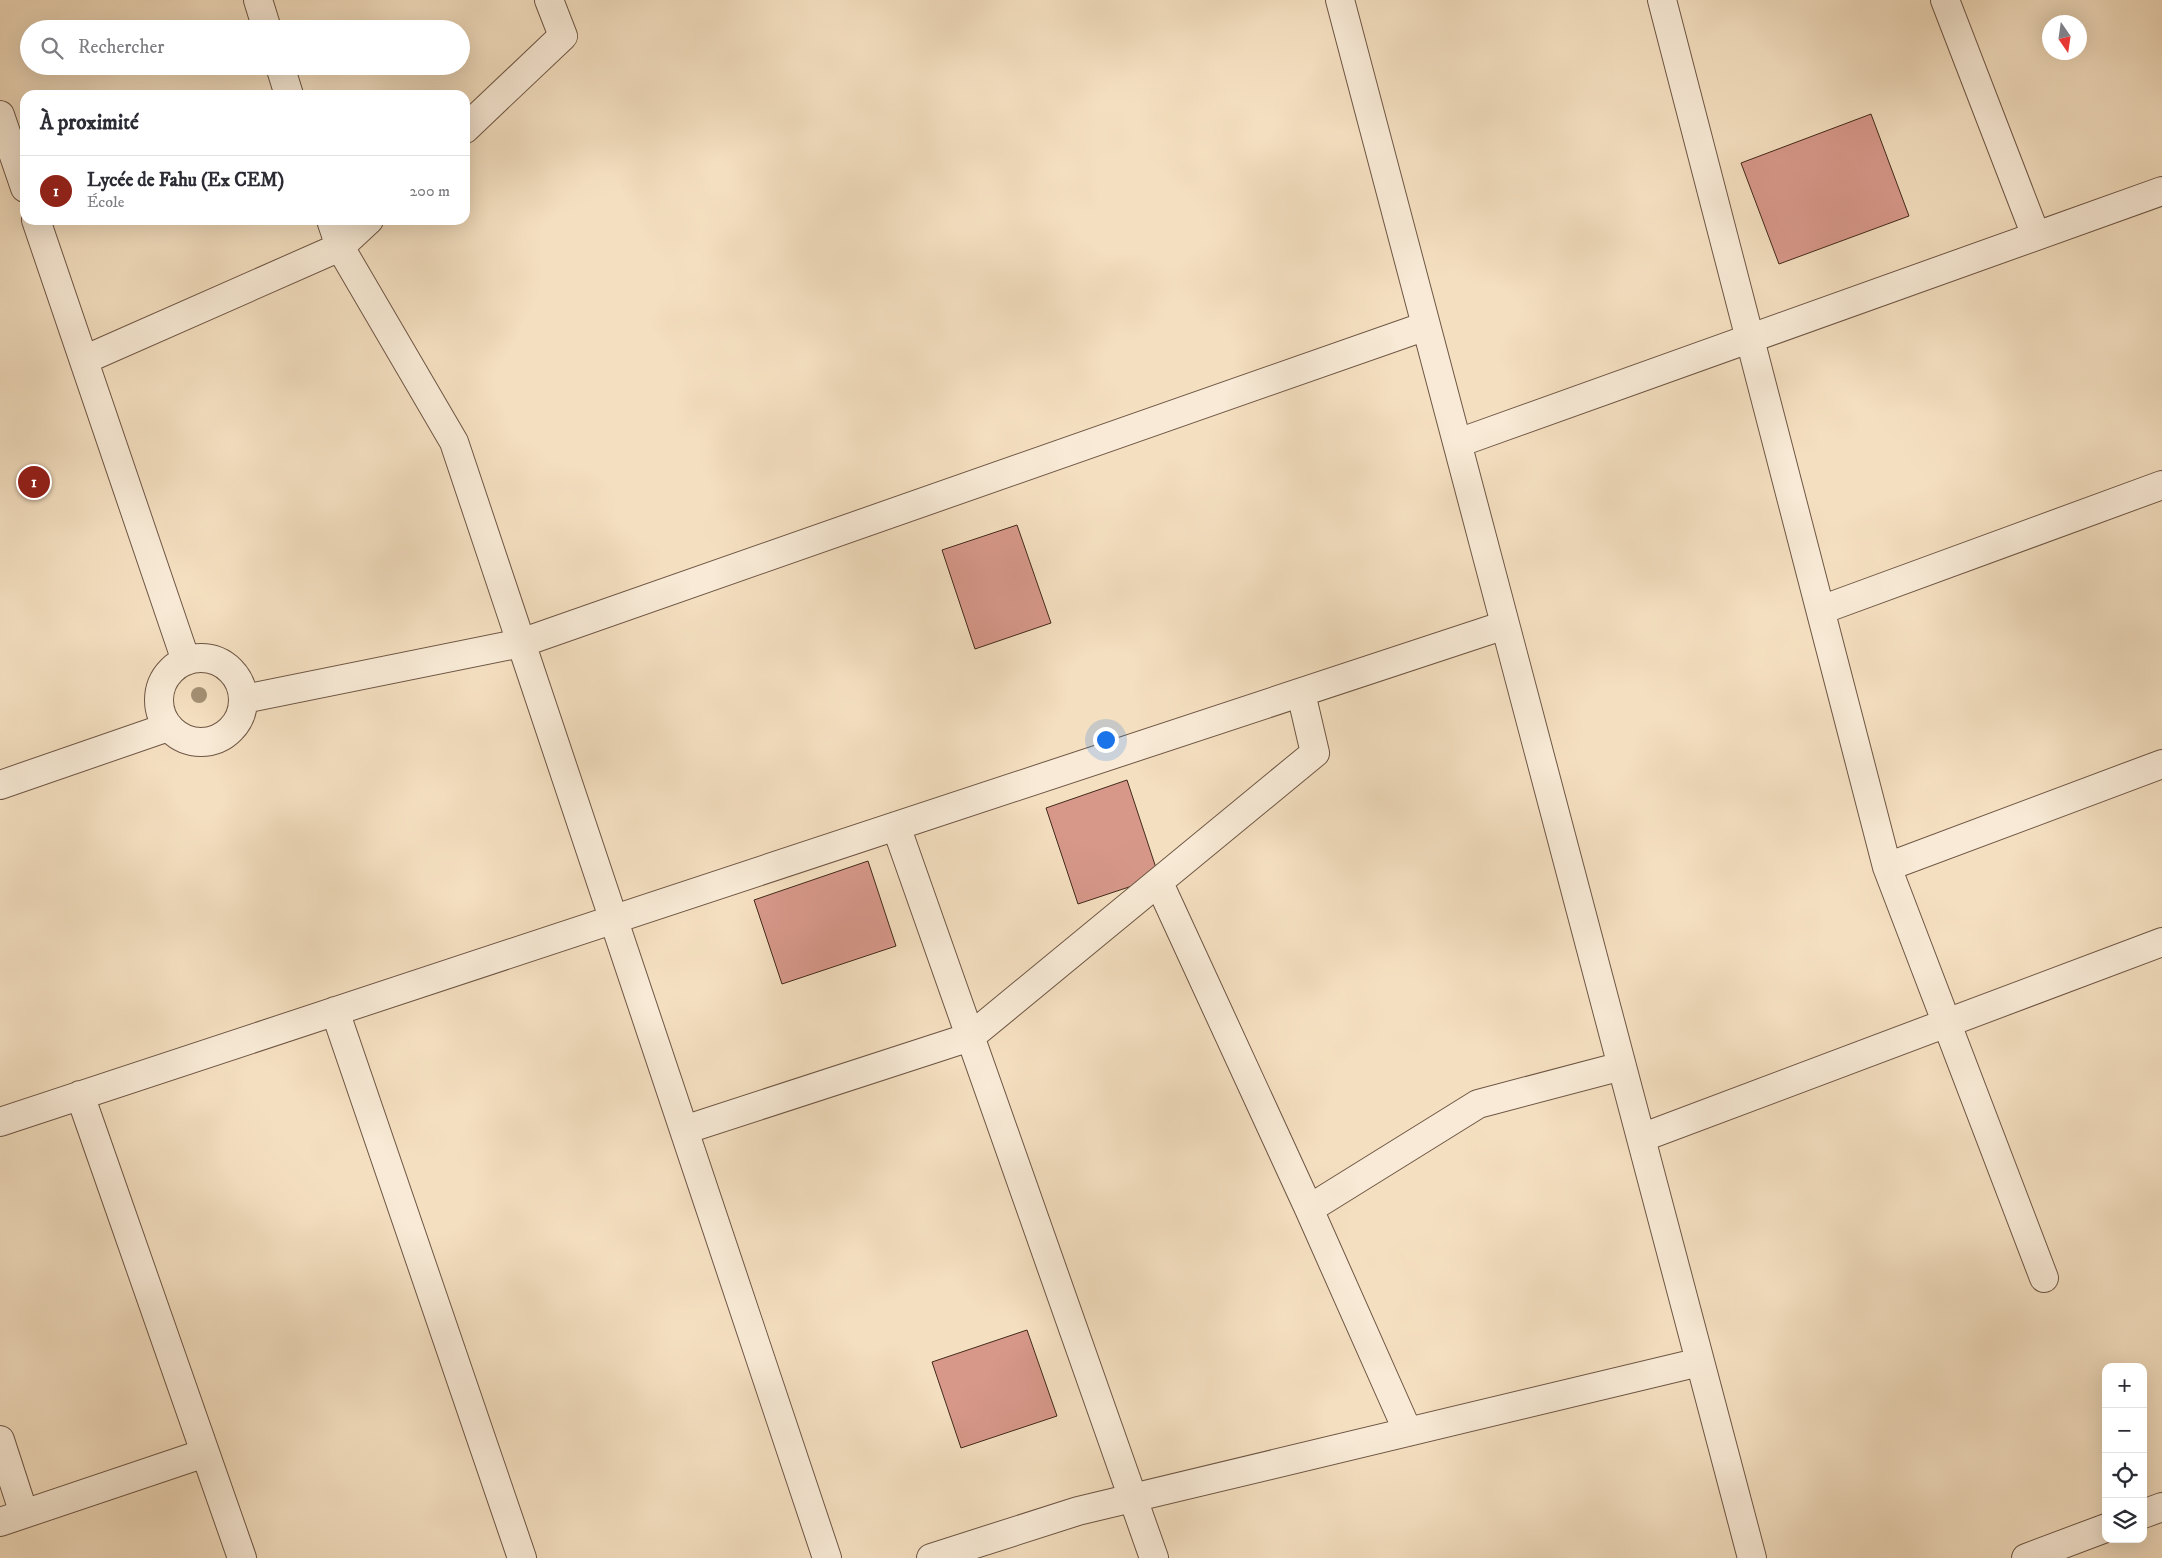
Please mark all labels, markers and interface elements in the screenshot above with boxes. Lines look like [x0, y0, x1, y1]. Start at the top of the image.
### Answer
north arrow [2042, 15, 2087, 60]
search box [20, 20, 470, 75]
icon: search [38, 34, 66, 62]
text: Rechercher [78, 36, 164, 59]
text: À proximité [40, 110, 139, 136]
text: Lycée de Fahu (Ex CEM) [87, 169, 284, 192]
text: 1 [53, 181, 59, 201]
text: 200 m [409, 181, 450, 201]
text: École [87, 192, 124, 212]
pin: 1 [18, 463, 50, 501]
your location [1093, 727, 1119, 753]
map controls [2102, 1363, 2147, 1543]
button: + [2102, 1363, 2147, 1408]
button: − [2102, 1408, 2147, 1453]
button: locate [2102, 1453, 2147, 1498]
button: layers [2102, 1498, 2147, 1543]

